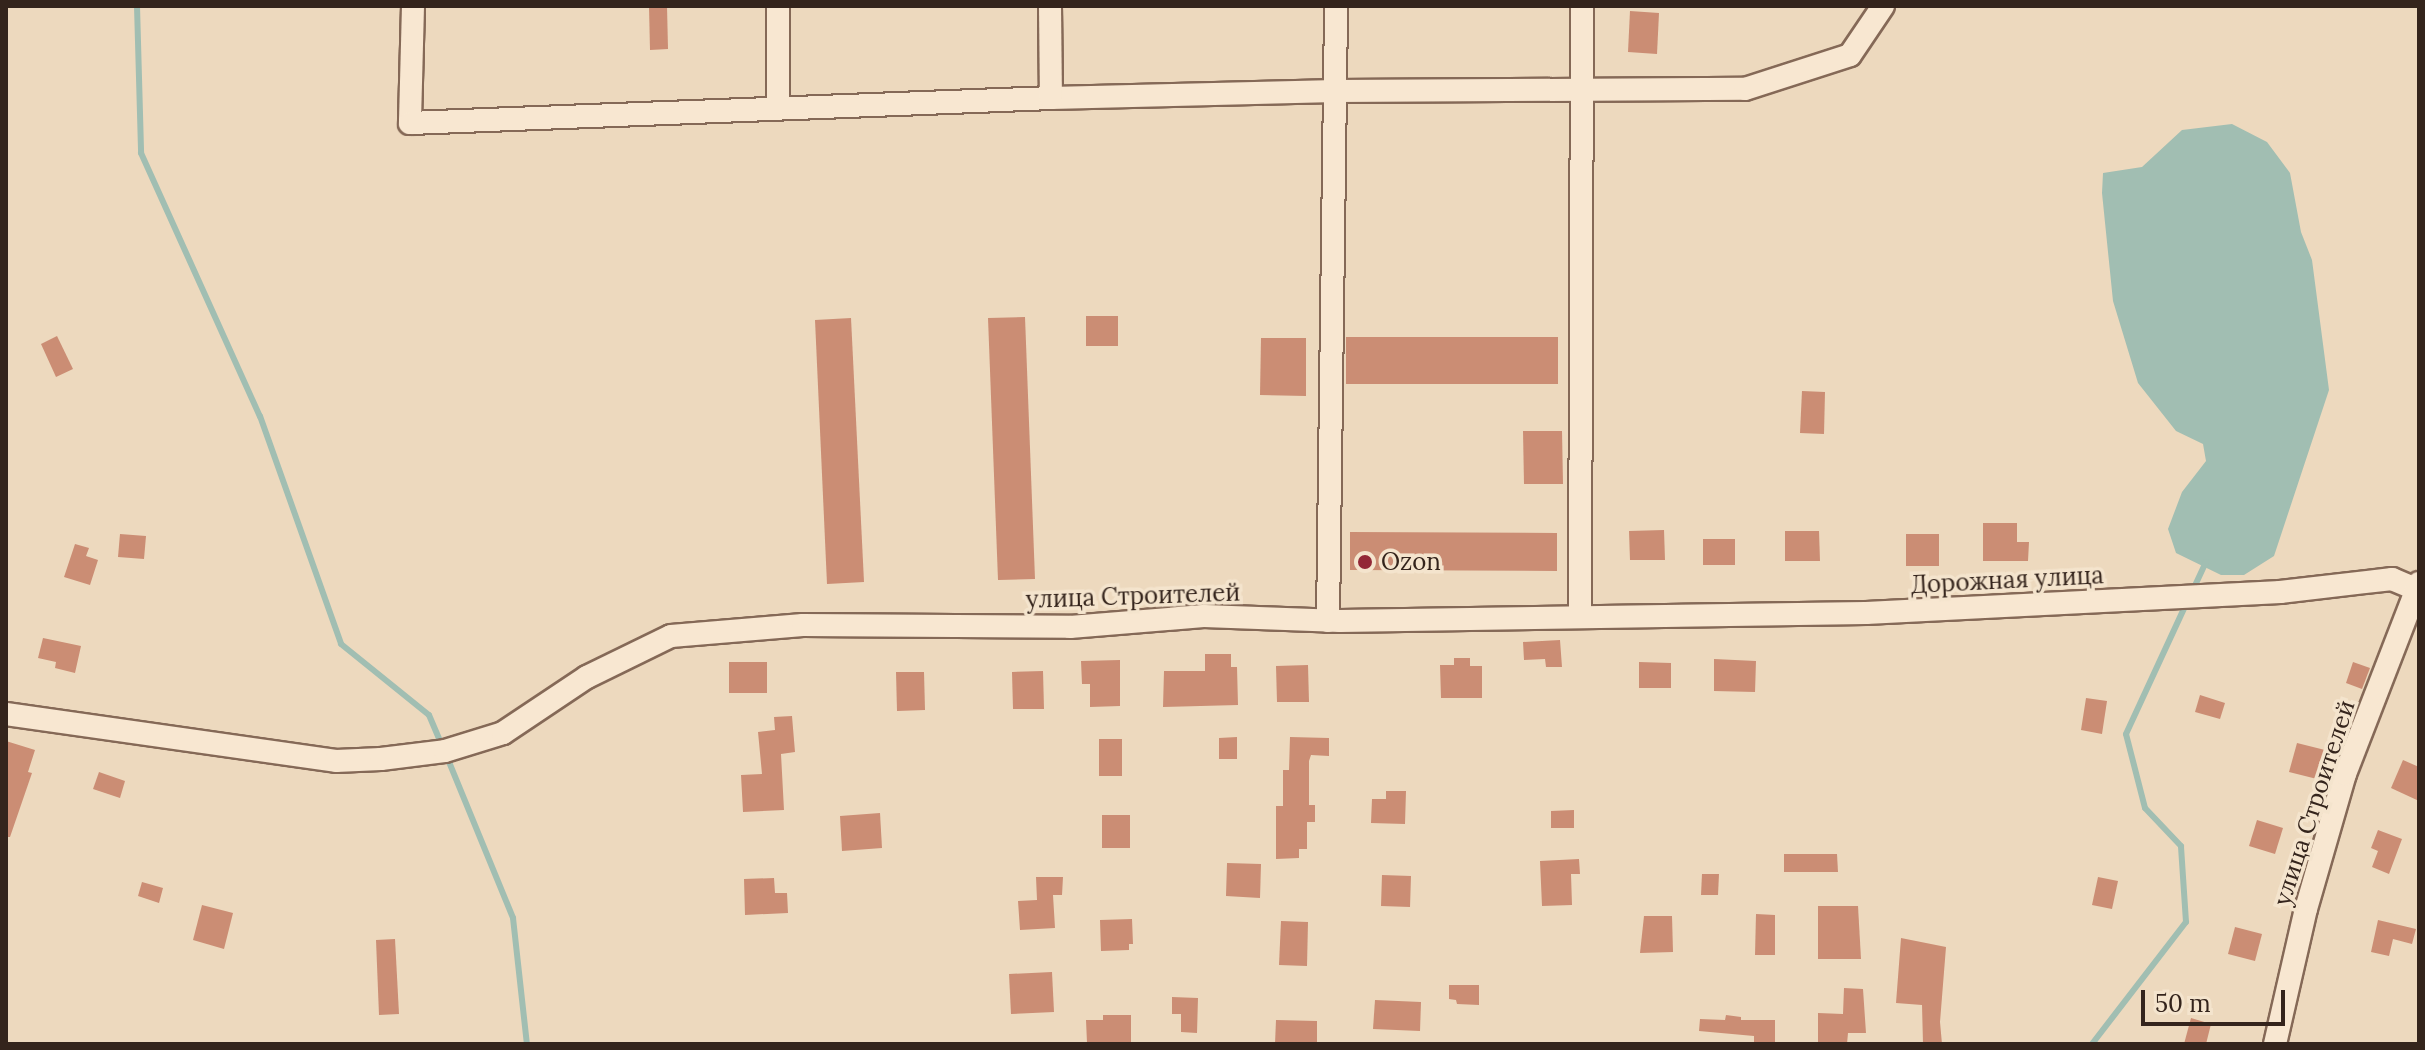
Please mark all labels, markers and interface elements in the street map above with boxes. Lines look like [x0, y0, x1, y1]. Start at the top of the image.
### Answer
place label: Ozon [1381, 548, 1441, 576]
marker: Ozon [1356, 553, 1374, 571]
street label: Дорожная улица [1910, 561, 2104, 599]
street label: улица Строителей [1025, 578, 1241, 614]
street label: улица Строителей [2267, 697, 2361, 909]
scale bar [2145, 974, 2289, 1024]
text: 50 m [2155, 988, 2211, 1019]

